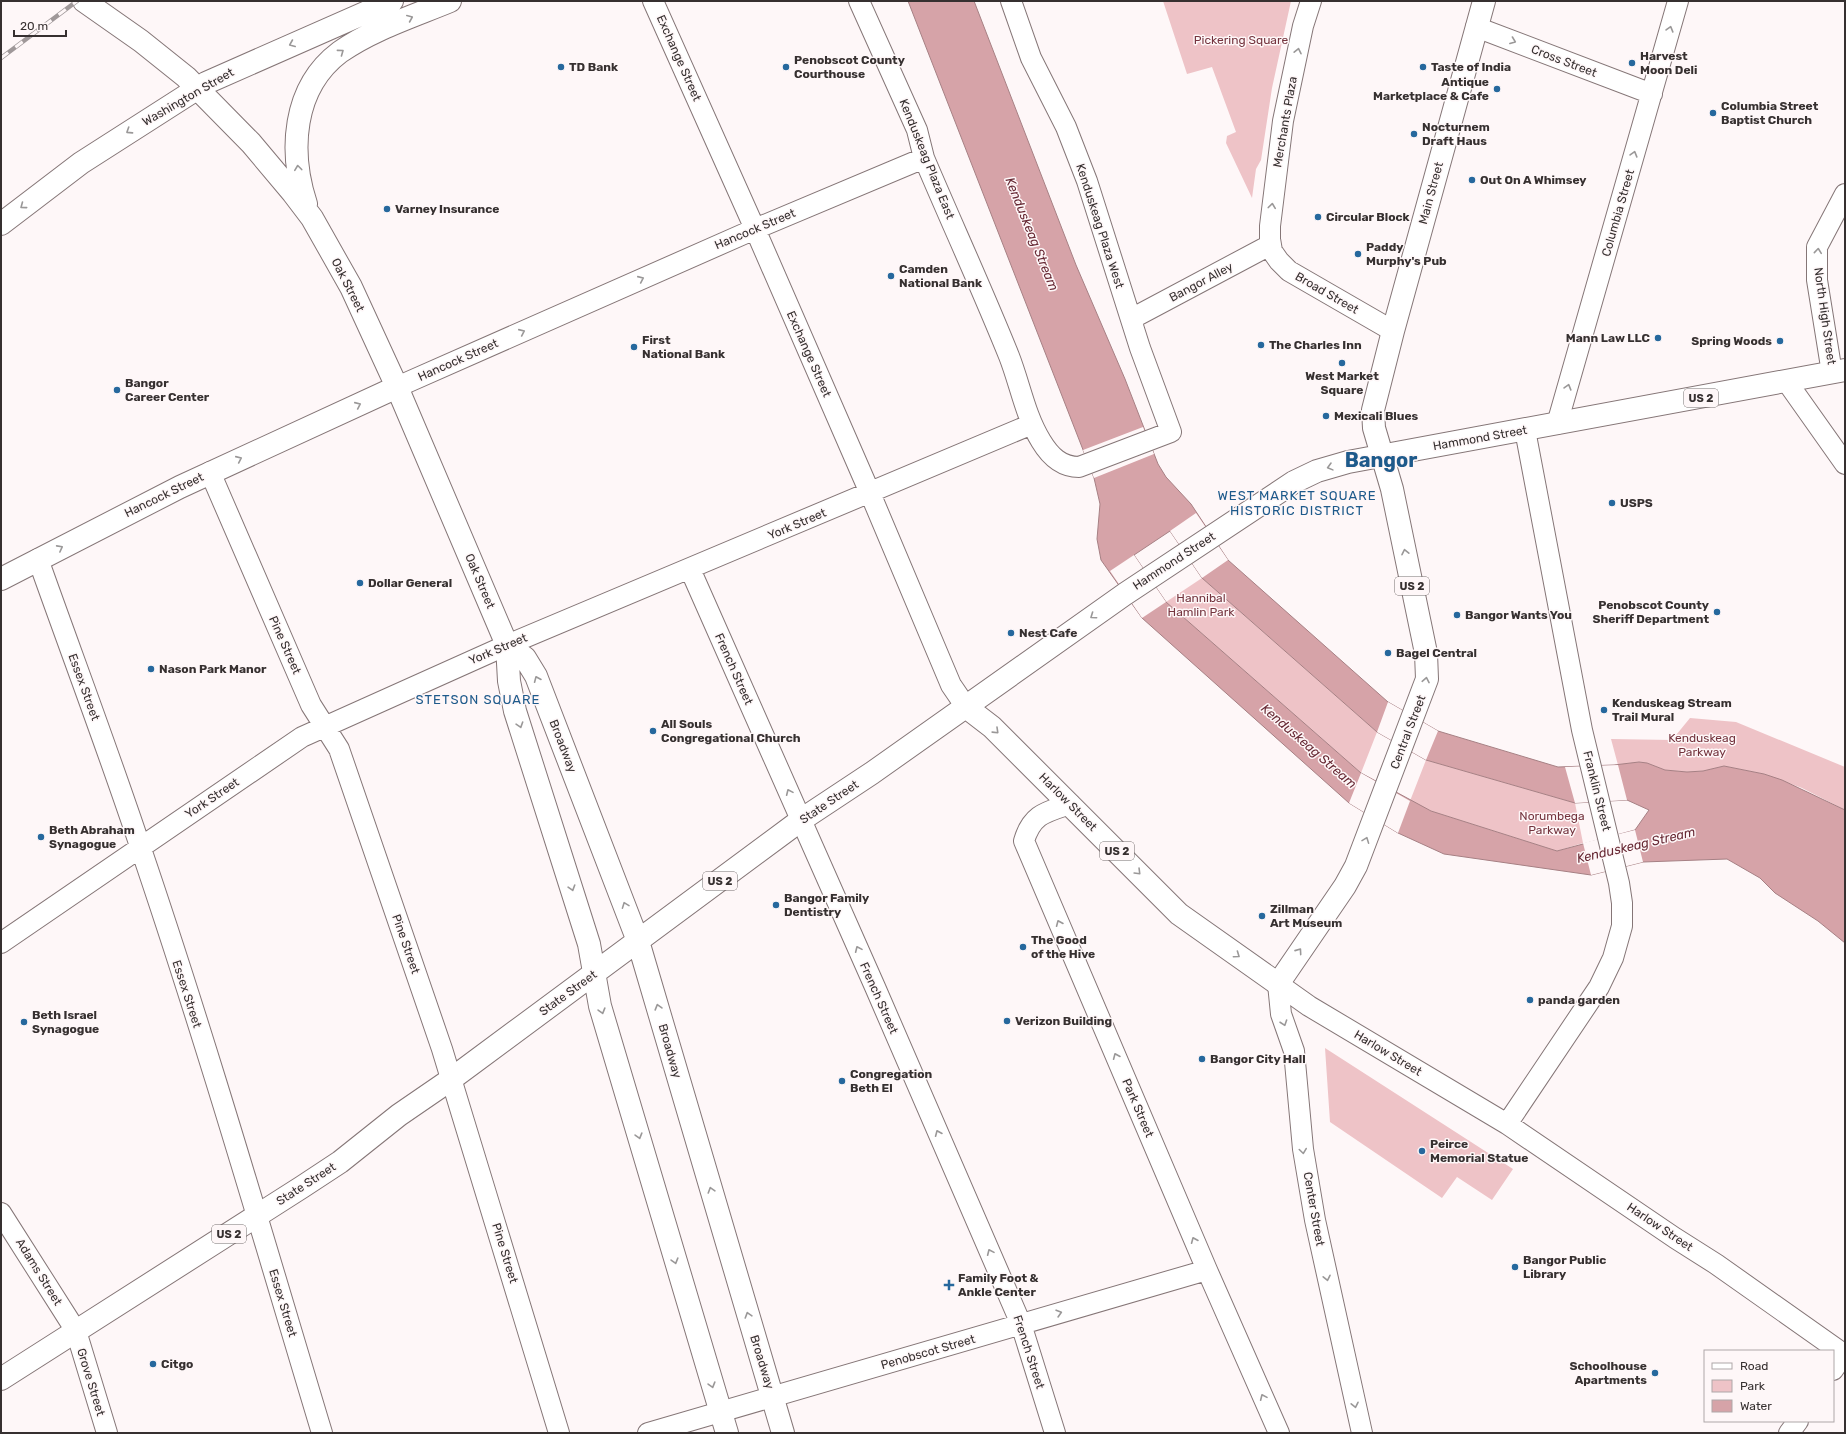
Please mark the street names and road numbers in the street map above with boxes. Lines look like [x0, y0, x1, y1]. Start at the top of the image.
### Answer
street label: Exchange Street [654, 13, 704, 104]
street label: Cross Street [1529, 42, 1599, 80]
street label: Washington Street [140, 65, 236, 129]
street label: Merchants Plaza [1270, 75, 1300, 169]
street label: Kenduskeag Plaza East [896, 97, 958, 221]
street label: Main Street [1416, 160, 1446, 226]
street label: Kenduskeag Plaza West [1073, 162, 1127, 290]
street label: Columbia Street [1599, 168, 1637, 258]
street label: Hancock Street [713, 206, 798, 252]
street label: Oak Street [328, 256, 368, 314]
street label: Bangor Alley [1167, 259, 1235, 305]
street label: North High Street [1811, 266, 1839, 366]
street label: Broad Street [1293, 269, 1361, 317]
street label: Exchange Street [784, 309, 834, 400]
street label: Hancock Street [416, 336, 501, 384]
road number: US 2 [1684, 389, 1718, 407]
street label: Hammond Street [1432, 423, 1529, 453]
street label: Hancock Street [122, 470, 206, 520]
street label: York Street [766, 505, 829, 543]
street label: Hammond Street [1130, 529, 1218, 593]
street label: Oak Street [462, 551, 498, 611]
road number: US 2 [1395, 577, 1429, 595]
street label: Pine Street [266, 614, 304, 677]
street label: York Street [467, 630, 530, 668]
street label: French Street [712, 631, 756, 707]
street label: Essex Street [65, 652, 103, 723]
street label: Central Street [1387, 693, 1429, 771]
street label: Broadway [546, 718, 580, 775]
street label: Franklin Street [1580, 749, 1614, 833]
street label: Harlow Street [1036, 770, 1100, 834]
street label: York Street [182, 775, 242, 821]
street label: State Street [797, 777, 861, 827]
road number: US 2 [1100, 842, 1134, 860]
road number: US 2 [703, 872, 737, 890]
street label: Pine Street [389, 912, 423, 976]
street label: Essex Street [169, 958, 205, 1030]
street label: French Street [857, 960, 901, 1036]
street label: State Street [536, 967, 600, 1019]
street label: Broadway [656, 1022, 685, 1080]
street label: Harlow Street [1352, 1027, 1425, 1079]
street label: Park Street [1119, 1077, 1157, 1140]
street label: State Street [274, 1160, 338, 1208]
street label: Center Street [1301, 1171, 1327, 1248]
street label: Harlow Street [1624, 1200, 1696, 1254]
street label: Pine Street [489, 1221, 521, 1285]
road number: US 2 [212, 1225, 246, 1243]
street label: Adams Street [13, 1236, 65, 1308]
street label: Essex Street [266, 1267, 300, 1339]
street label: French Street [1010, 1313, 1048, 1391]
street label: Penobscot Street [879, 1332, 977, 1372]
street label: Broadway [747, 1333, 777, 1391]
street label: Grove Street [74, 1346, 108, 1418]

